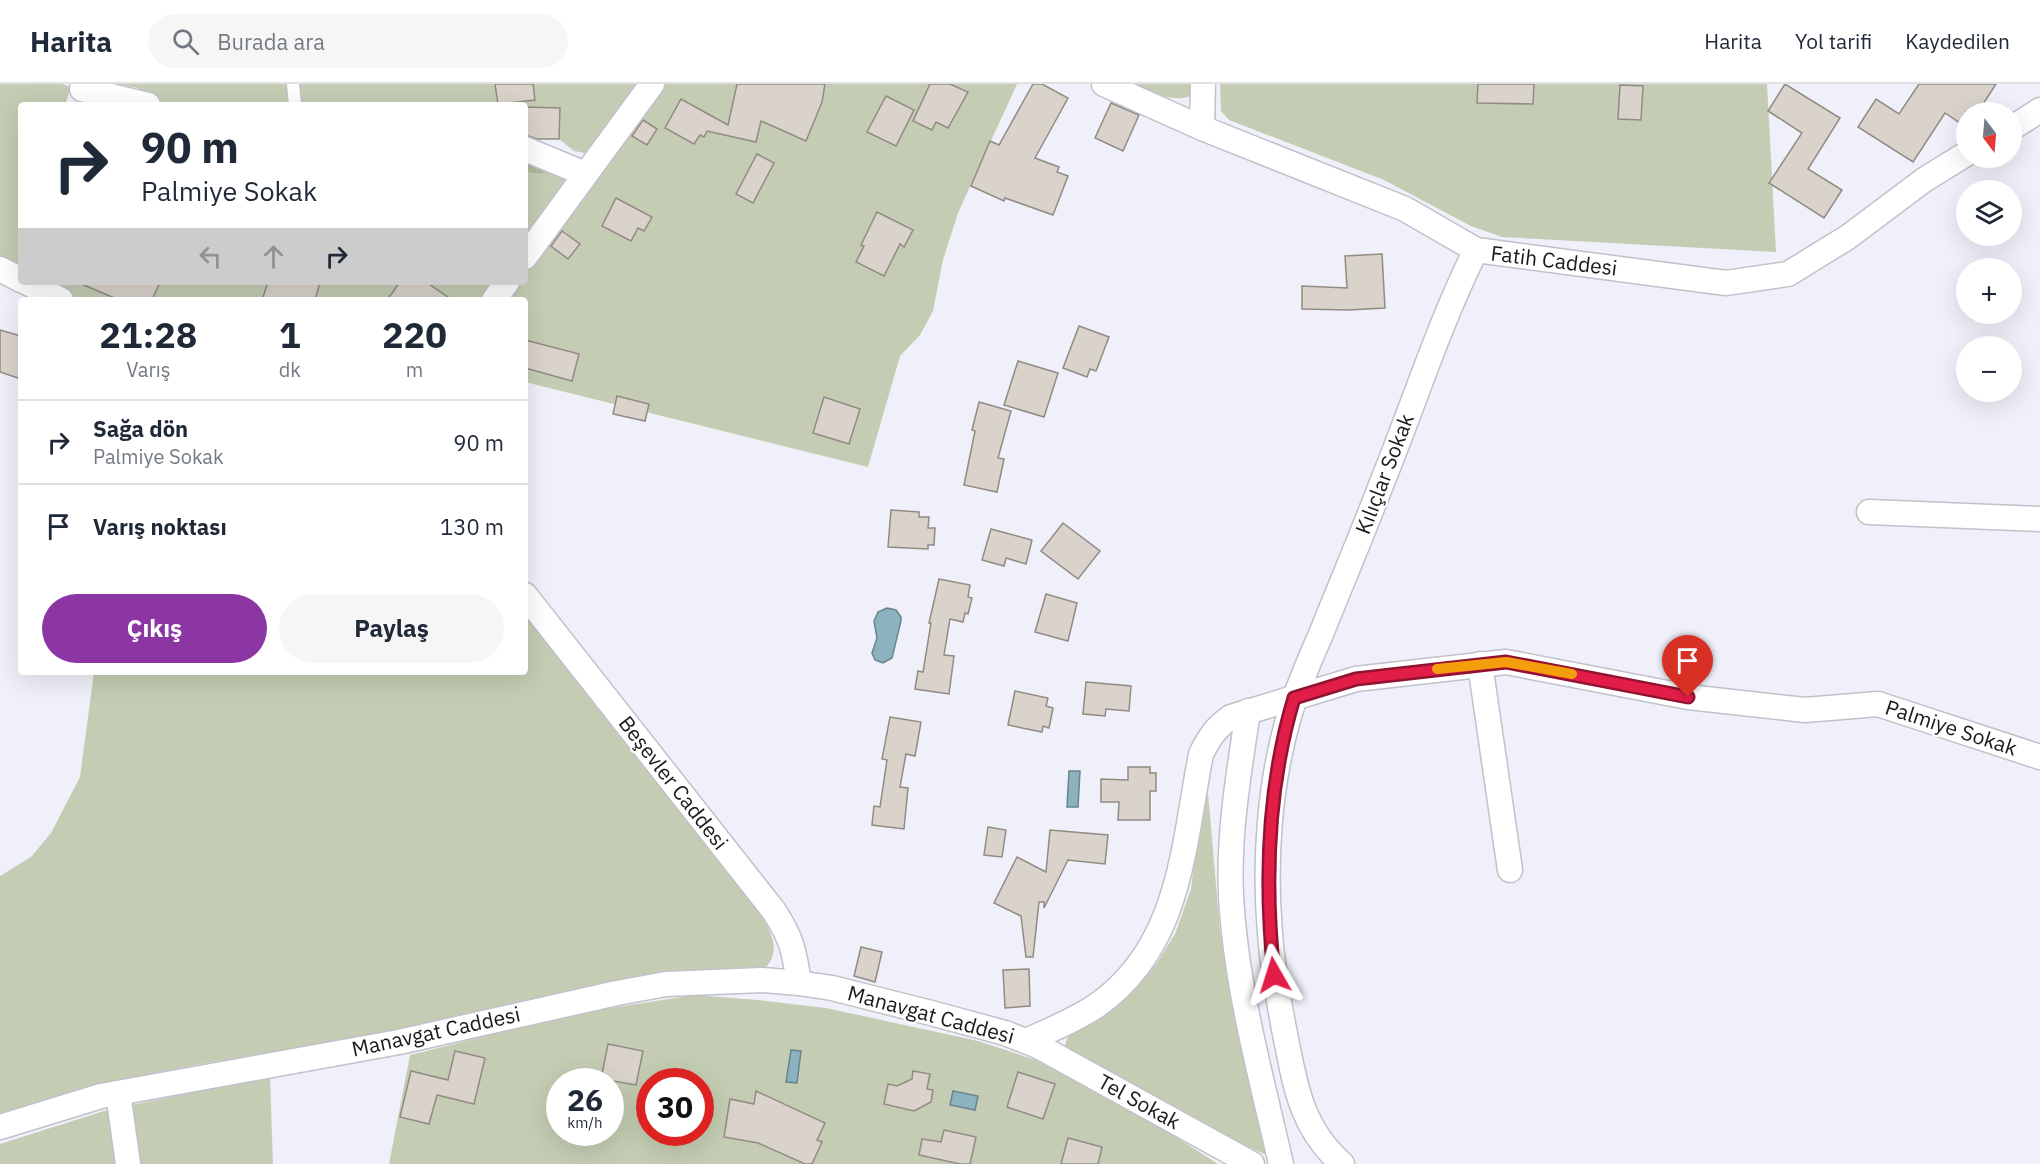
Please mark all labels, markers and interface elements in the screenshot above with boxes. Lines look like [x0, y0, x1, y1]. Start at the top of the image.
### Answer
search box [148, 14, 568, 68]
text: Harita [30, 23, 112, 60]
icon: search [169, 25, 202, 58]
text: Burada ara [217, 27, 325, 56]
text: Harita [1704, 27, 1762, 55]
text: Yol tarifi [1795, 27, 1872, 55]
text: Kaydedilen [1905, 27, 2010, 55]
north arrow [1956, 102, 2022, 168]
map controls [1956, 102, 2022, 402]
text: 90 m [141, 120, 239, 175]
icon: right [42, 126, 120, 204]
text: Palmiye Sokak [141, 173, 317, 208]
button: layers [1956, 180, 2022, 246]
street label: Fatih Caddesi [1489, 238, 1619, 282]
icon: left [194, 240, 227, 273]
icon: ahead [257, 240, 290, 273]
icon: right [320, 240, 353, 273]
button: + [1956, 258, 2022, 324]
text: 21:28 [99, 311, 197, 358]
text: 1 [279, 311, 301, 358]
text: 220 [382, 311, 447, 358]
button: − [1956, 336, 2022, 402]
text: Varış [126, 356, 171, 383]
text: dk [279, 356, 301, 383]
text: m [406, 356, 423, 383]
street label: Kılıçlar Sokak [1348, 409, 1420, 538]
text: Sağa dön [93, 414, 188, 443]
icon: right [42, 426, 75, 459]
text: 90 m [453, 428, 504, 457]
text: Palmiye Sokak [93, 443, 224, 470]
icon: arrive [42, 510, 75, 543]
text: Varış noktası [93, 512, 227, 541]
text: 130 m [440, 512, 504, 541]
button: Çıkış [42, 594, 267, 663]
button: Paylaş [279, 594, 504, 663]
pin [1662, 635, 1713, 697]
icon: arrive [1671, 644, 1704, 677]
street label: Palmiye Sokak [1882, 693, 2021, 762]
street label: Beşevler Caddesi [613, 710, 735, 855]
position arrow [1242, 943, 1306, 1007]
street label: Manavgat Caddesi [845, 978, 1018, 1050]
street label: Manavgat Caddesi [349, 999, 523, 1063]
street label: Tel Sokak [1093, 1067, 1186, 1135]
speed limit sign: 30 [636, 1068, 714, 1146]
text: 26 [567, 1080, 603, 1119]
text: km/h [567, 1113, 603, 1132]

